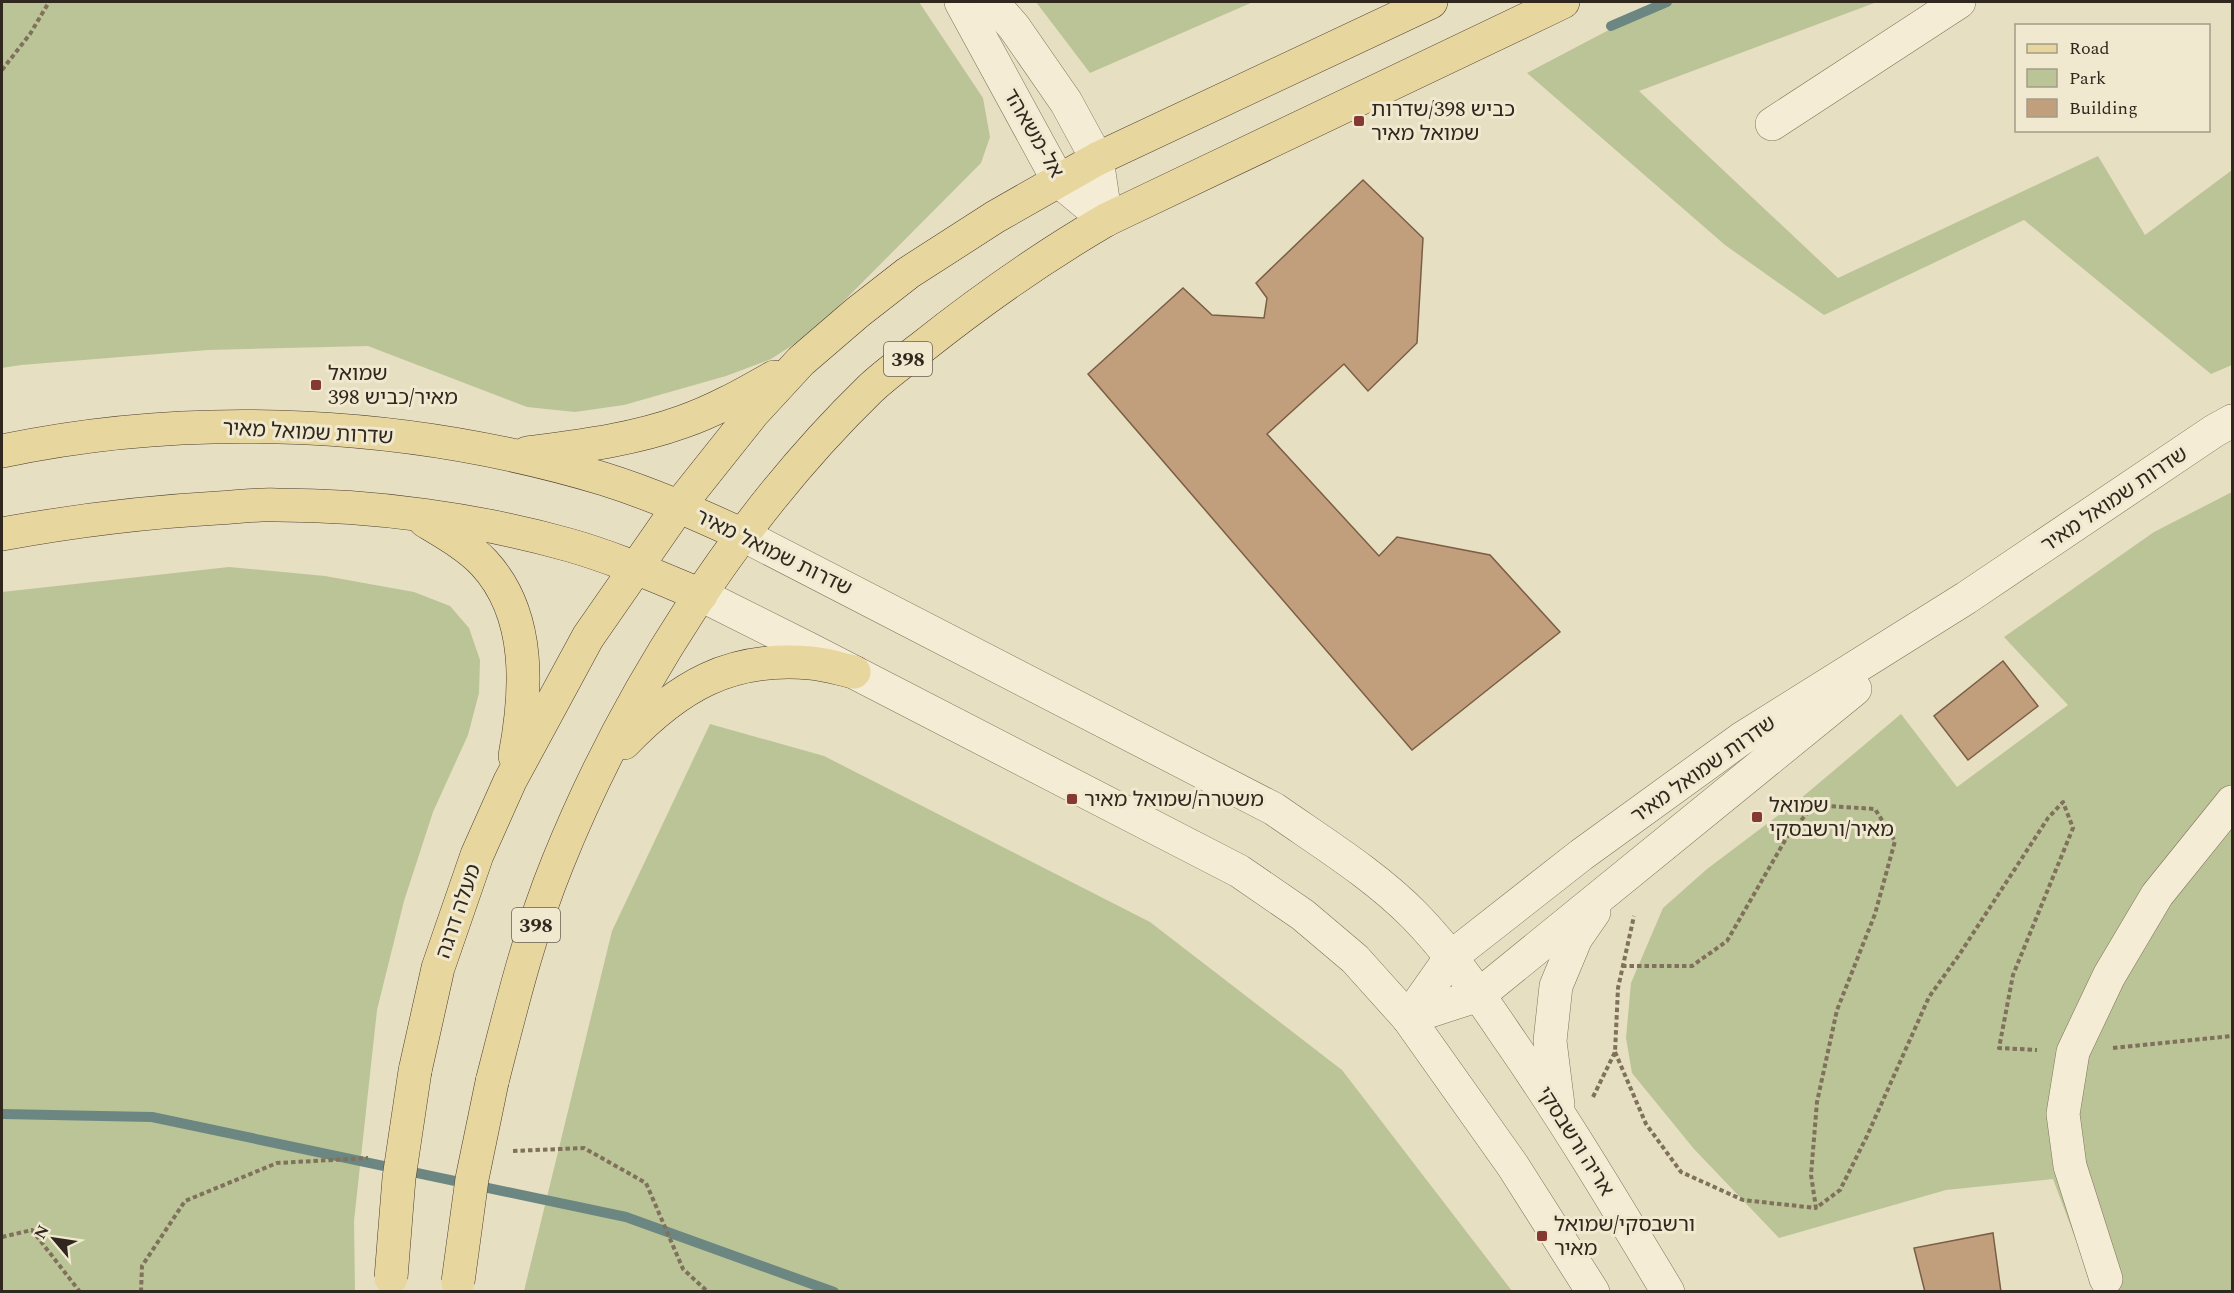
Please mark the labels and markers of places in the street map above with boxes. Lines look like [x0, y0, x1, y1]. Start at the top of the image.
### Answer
place label: כביש 398/שדרות שמואל מאיר [1371, 94, 1515, 150]
marker: כביש 398/שדרות שמואל מאיר [1352, 114, 1366, 128]
place label: שמואל מאיר/כביש 398 [328, 358, 458, 414]
marker: שמואל מאיר/כביש 398 [309, 378, 323, 392]
place label: משטרה/שמואל מאיר [1084, 784, 1264, 816]
place label: שמואל מאיר/ורשבסקי [1769, 790, 1894, 846]
marker: משטרה/שמואל מאיר [1065, 792, 1079, 806]
marker: שמואל מאיר/ורשבסקי [1750, 810, 1764, 824]
place label: ורשבסקי/שמואל מאיר [1554, 1209, 1695, 1265]
marker: ורשבסקי/שמואל מאיר [1535, 1229, 1549, 1243]

